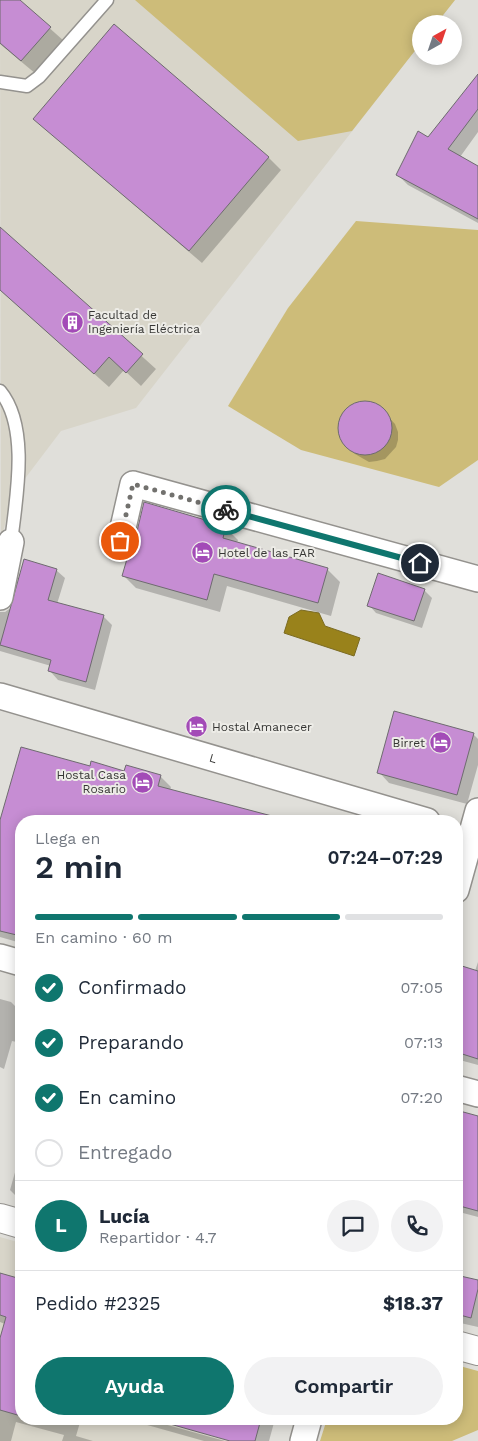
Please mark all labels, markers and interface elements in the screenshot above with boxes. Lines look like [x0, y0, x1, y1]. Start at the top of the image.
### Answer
north arrow [412, 15, 462, 65]
map controls [412, 15, 462, 65]
place label: Facultad de Ingeniería Eléctrica [88, 308, 200, 336]
building icon: Facultad de Ingeniería Eléctrica [60, 310, 84, 334]
courier [201, 485, 251, 535]
icon: bike [212, 496, 240, 524]
pin [99, 520, 141, 562]
icon: bag [106, 527, 134, 555]
hotel icon: Hotel de las FAR [190, 541, 214, 565]
pin [399, 542, 441, 584]
place label: Hotel de las FAR [218, 546, 315, 560]
icon: home [406, 549, 434, 577]
hotel icon: Hostal Amanecer [184, 715, 208, 739]
place label: Hostal Amanecer [212, 720, 312, 734]
hotel icon: Birret [429, 731, 453, 755]
place label: Birret [393, 736, 425, 750]
street label: L [208, 751, 218, 766]
place label: Hostal Casa Rosario [56, 768, 126, 796]
hotel icon: Hostal Casa Rosario [130, 770, 154, 794]
text: Llega en [35, 829, 101, 848]
text: 07:24–07:29 [328, 846, 443, 869]
text: 2 min [35, 848, 123, 886]
text: En camino · 60 m [35, 928, 173, 947]
icon: check [35, 974, 63, 1002]
text: Confirmado [78, 976, 187, 999]
text: 07:05 [400, 978, 443, 997]
icon: check [35, 1029, 63, 1057]
text: Preparando [78, 1031, 184, 1054]
text: 07:13 [404, 1033, 443, 1052]
icon: check [35, 1084, 63, 1112]
text: En camino [78, 1086, 176, 1109]
text: 07:20 [400, 1088, 443, 1107]
text: Entregado [78, 1141, 172, 1164]
button: chat [327, 1200, 379, 1252]
button: phone [391, 1200, 443, 1252]
text: Lucía [99, 1205, 149, 1228]
text: L [55, 1214, 67, 1237]
text: Repartidor · 4.7 [99, 1228, 216, 1247]
text: Pedido #2325 [35, 1292, 161, 1315]
text: $18.37 [383, 1292, 443, 1315]
button: Ayuda [35, 1357, 234, 1415]
button: Compartir [244, 1357, 443, 1415]

